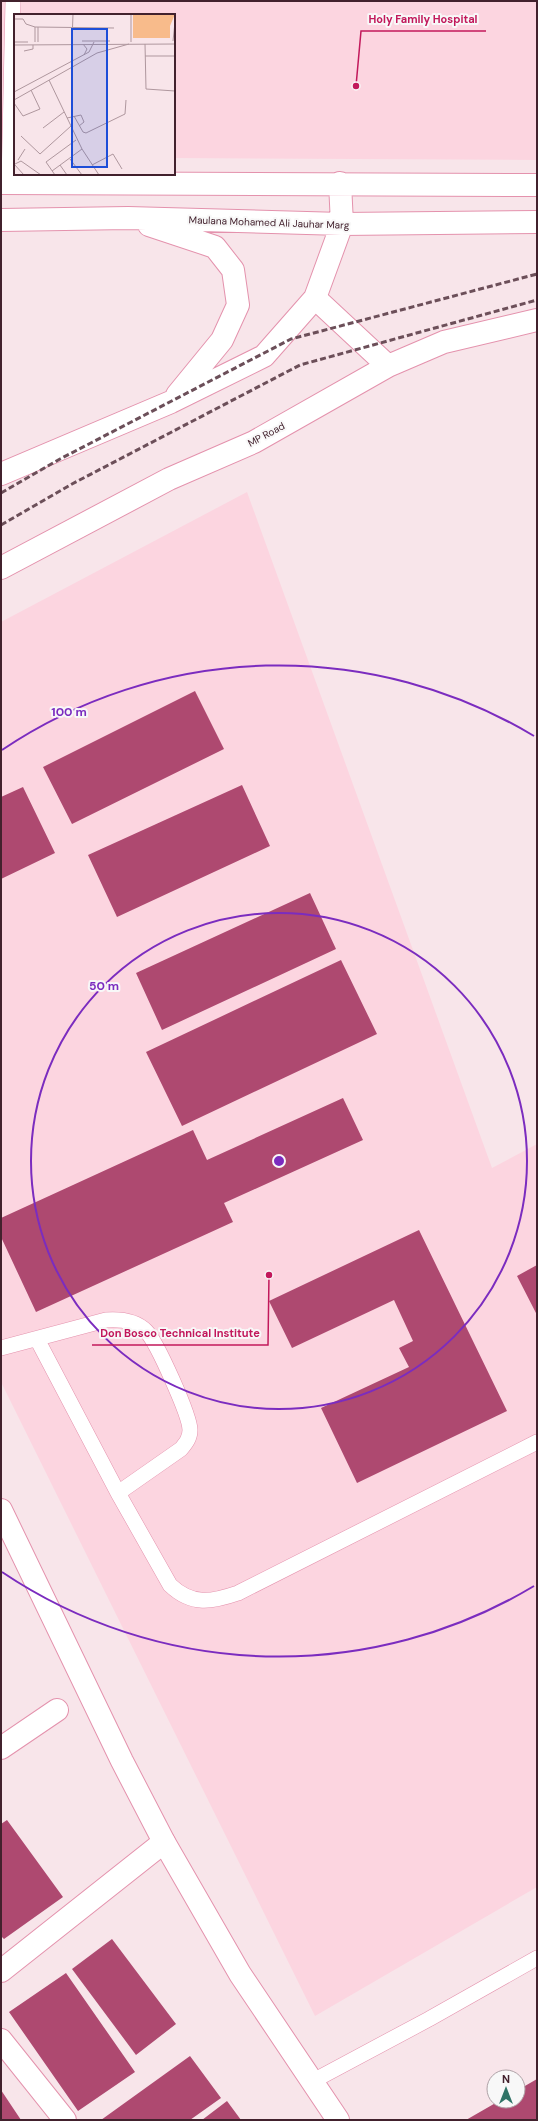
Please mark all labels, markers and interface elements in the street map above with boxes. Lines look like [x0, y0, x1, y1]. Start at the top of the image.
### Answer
callout: Holy Family Hospital [361, 8, 486, 31]
text: Holy Family Hospital [368, 12, 478, 26]
inset map [14, 14, 175, 175]
street label: Maulana Mohamed Ali Jauhar Marg [188, 213, 350, 232]
street label: MP Road [245, 419, 287, 450]
text: 100 m [51, 704, 87, 720]
text: 50 m [89, 978, 119, 994]
centre of rings [272, 1154, 286, 1168]
callout: Don Bosco Technical Institute [92, 1322, 268, 1345]
text: Don Bosco Technical Institute [100, 1326, 260, 1340]
north arrow [486, 2069, 526, 2109]
text: N [502, 2072, 510, 2086]

